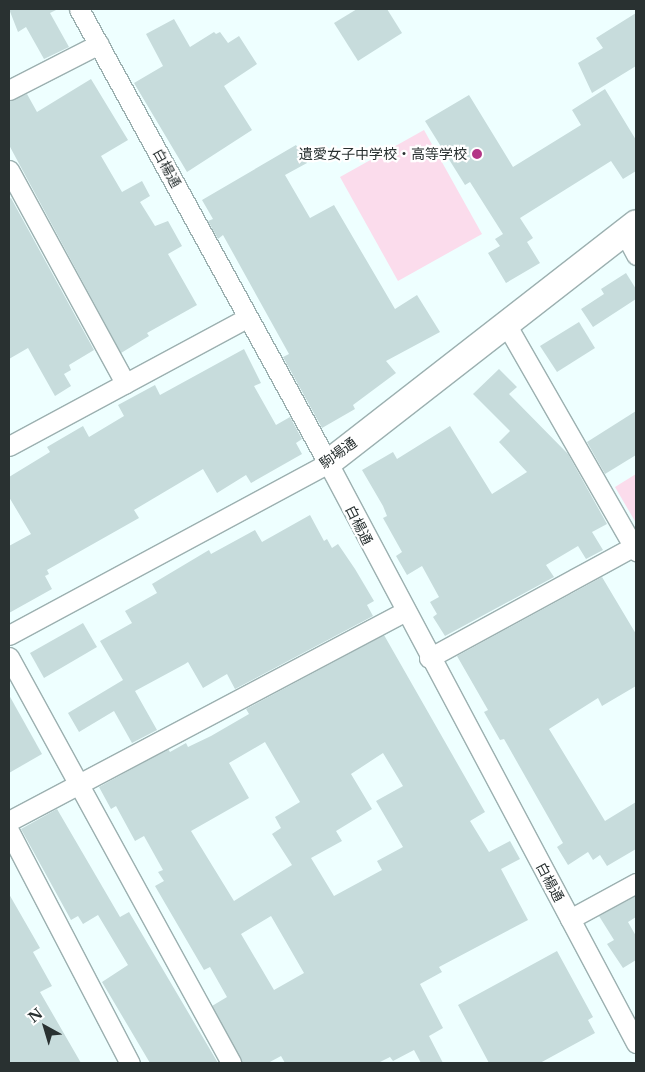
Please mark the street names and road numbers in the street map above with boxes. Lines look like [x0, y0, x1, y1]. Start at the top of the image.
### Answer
street label: 白楊通 [149, 146, 185, 190]
street label: 駒場通 [316, 434, 360, 472]
street label: 白楊通 [342, 502, 376, 548]
street label: 白楊通 [533, 860, 567, 904]

